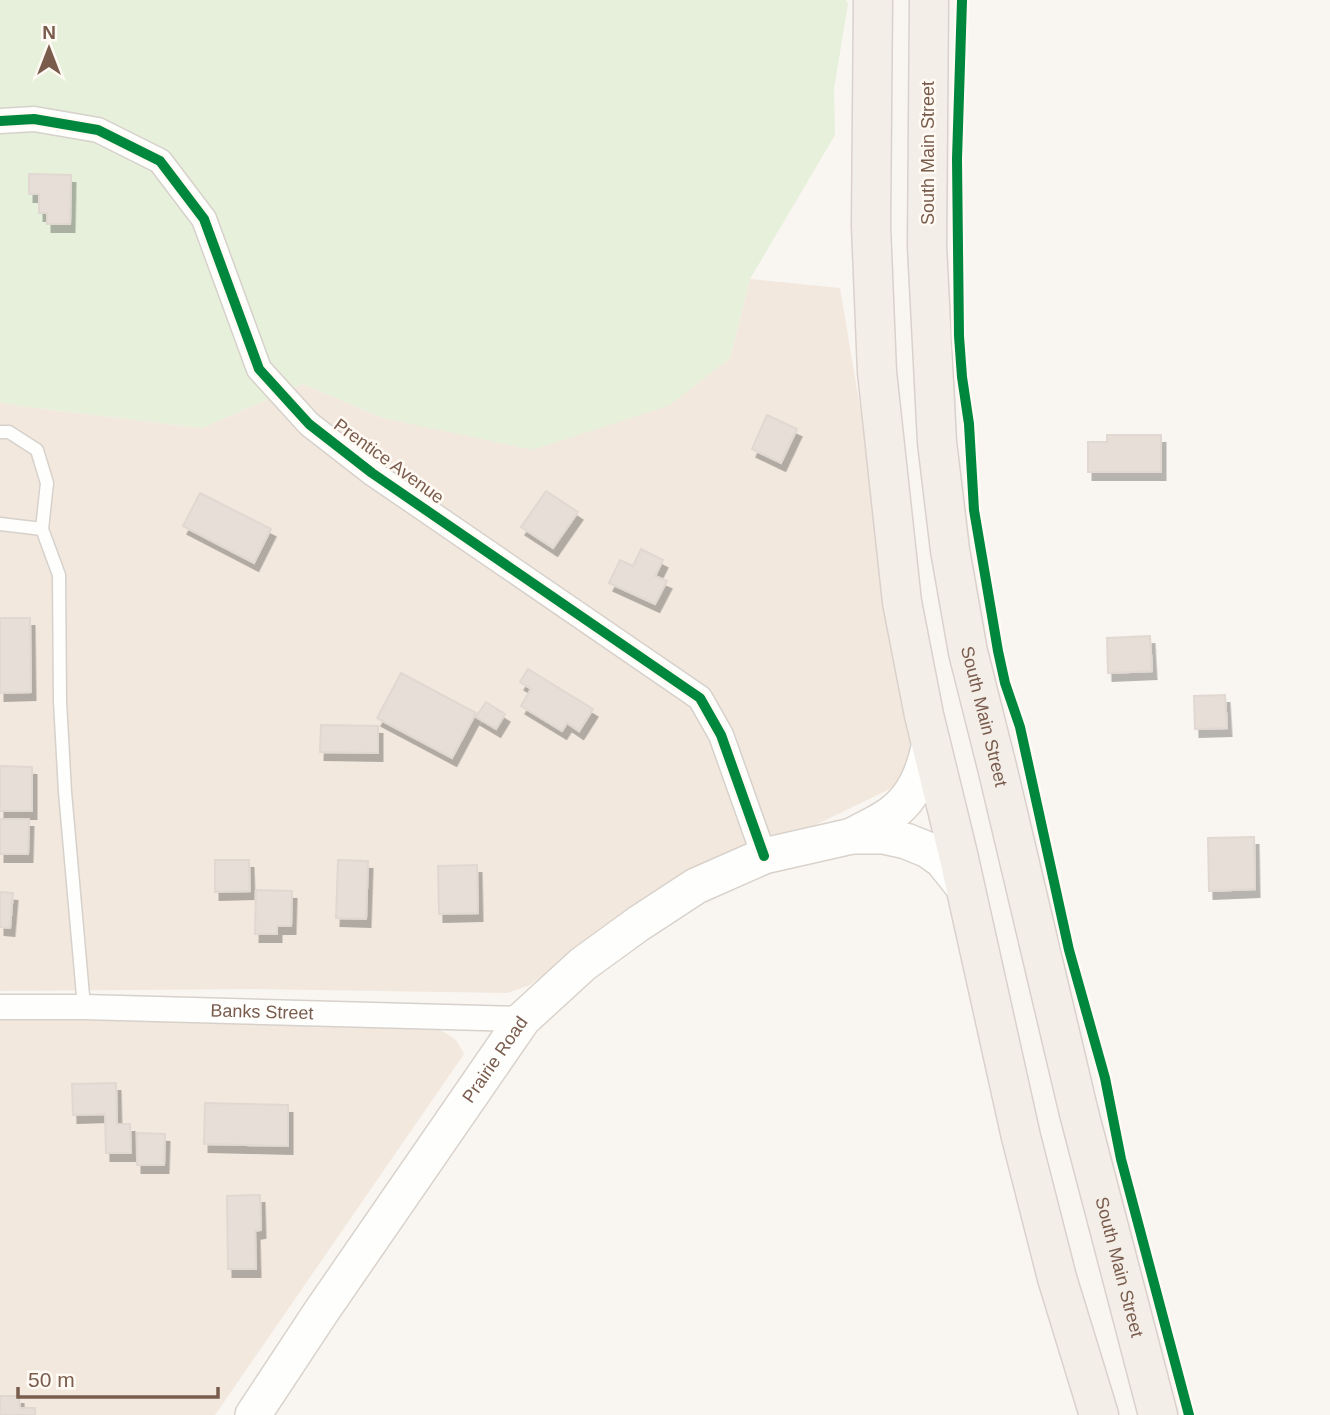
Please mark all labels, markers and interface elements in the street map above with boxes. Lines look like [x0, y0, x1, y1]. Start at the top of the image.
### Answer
north arrow [14, 14, 84, 84]
text: N [42, 22, 56, 43]
street label: South Main Street [918, 81, 938, 225]
street label: Prentice Avenue [330, 414, 448, 508]
street label: South Main Street [957, 644, 1011, 789]
street label: Banks Street [210, 1000, 314, 1023]
street label: Prairie Road [458, 1013, 532, 1106]
street label: South Main Street [1091, 1195, 1147, 1339]
scale bar [18, 1356, 217, 1400]
text: 50 m [28, 1368, 75, 1391]

